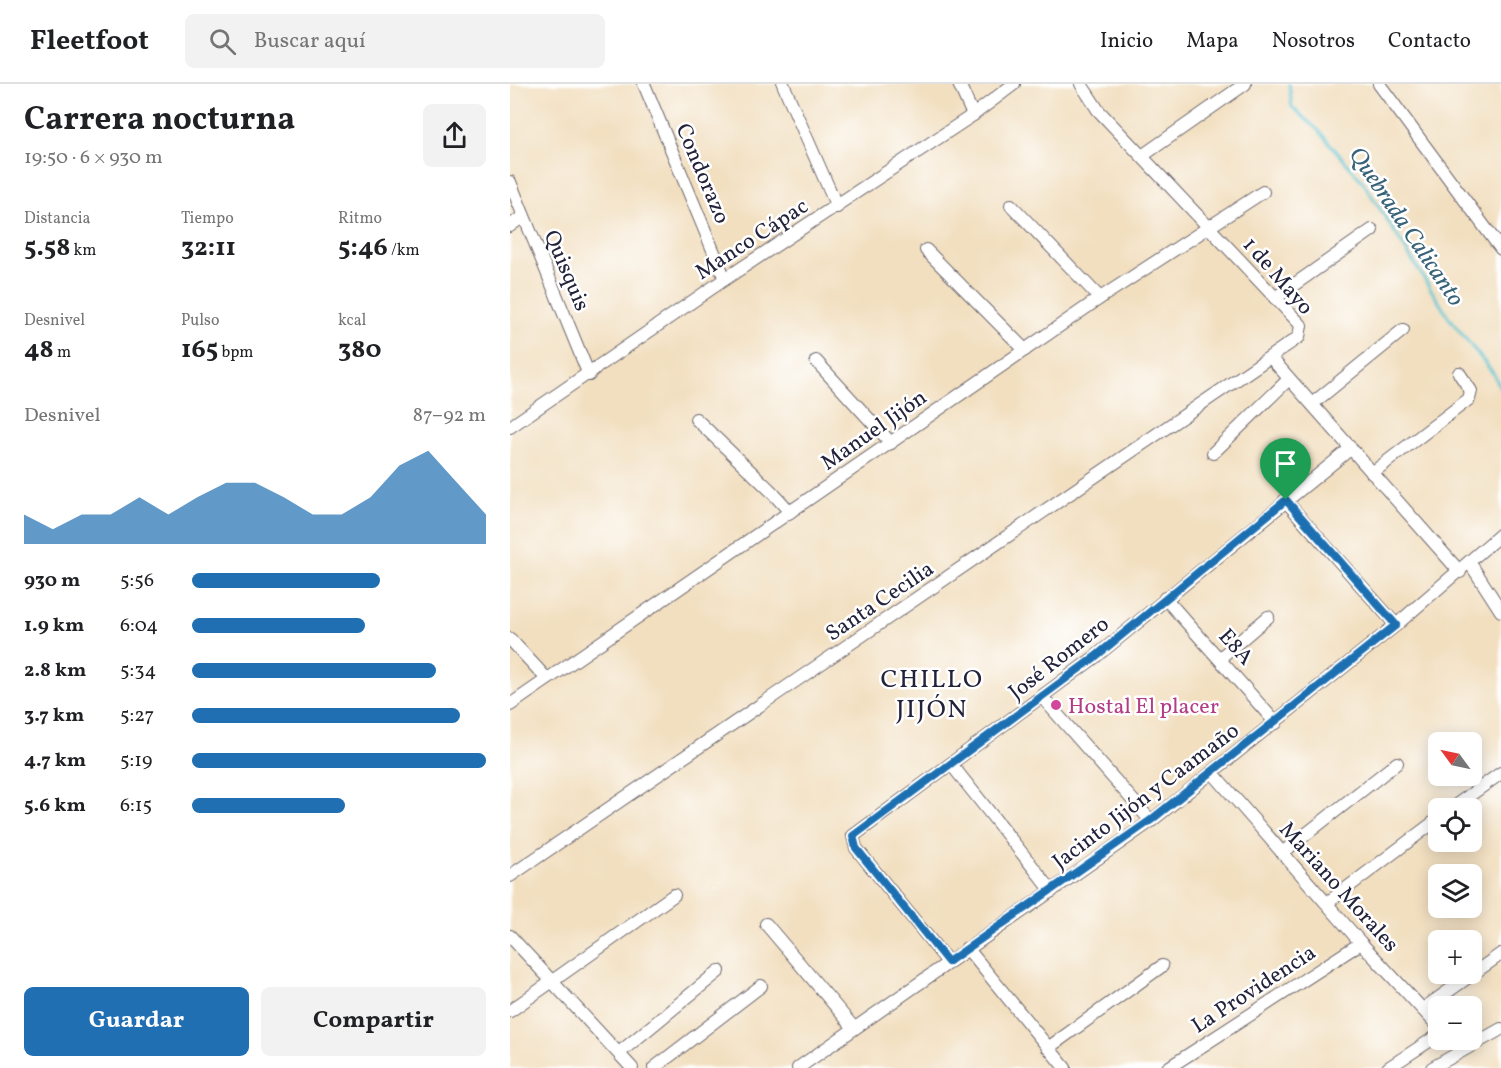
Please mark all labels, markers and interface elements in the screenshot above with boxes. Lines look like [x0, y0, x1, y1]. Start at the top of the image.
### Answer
search box [185, 14, 605, 68]
text: Fleetfoot [30, 22, 149, 61]
icon: search [206, 25, 239, 58]
text: Buscar aquí [254, 26, 366, 57]
text: Inicio [1100, 27, 1153, 56]
text: Mapa [1186, 27, 1239, 56]
text: Nosotros [1272, 27, 1355, 56]
text: Contacto [1388, 27, 1471, 56]
text: Carrera nocturna [24, 98, 295, 144]
button: share [423, 104, 486, 167]
street label: Condorazo [667, 119, 737, 229]
water label: Quebrada Calicanto [1339, 141, 1471, 314]
text: 19:50 · 6 × 930 m [24, 144, 163, 172]
street label: Manco Cápac [690, 192, 815, 288]
text: Distancia [24, 208, 90, 230]
text: Tiempo [181, 208, 234, 230]
text: Ritmo [338, 208, 382, 230]
street label: Quisquis [535, 226, 597, 316]
text: 5.58 [24, 230, 70, 266]
text: 32:11 [181, 230, 236, 266]
text: 5:46 [338, 230, 388, 266]
street label: 1 de Mayo [1234, 231, 1320, 322]
text: km [70, 240, 96, 262]
text: /km [388, 240, 420, 262]
text: Desnivel [24, 310, 85, 332]
text: Pulso [181, 310, 219, 332]
text: kcal [338, 310, 366, 332]
text: 48 [24, 332, 54, 368]
text: 165 [181, 332, 218, 368]
text: 380 [338, 332, 381, 368]
text: m [54, 342, 71, 364]
text: bpm [218, 342, 254, 364]
street label: Manuel Jijón [815, 383, 934, 479]
text: Desnivel [24, 402, 100, 430]
text: 87–92 m [413, 402, 486, 430]
pin [1260, 438, 1311, 500]
icon: arrive [1269, 447, 1302, 480]
street label: Santa Cecilia [820, 554, 941, 650]
text: 930 m [24, 567, 80, 595]
text: 5:56 [120, 567, 154, 595]
street label: José Romero [1003, 610, 1116, 708]
text: 1.9 km [24, 612, 84, 640]
text: 6:04 [120, 612, 158, 640]
street label: E8A [1210, 622, 1260, 673]
text: 2.8 km [24, 657, 86, 685]
text: 5:34 [120, 657, 157, 685]
district label: CHILLO JIJÓN [881, 662, 983, 728]
place label: Hostal El placer [1068, 692, 1219, 723]
marker: Hostal El placer [1049, 698, 1063, 712]
text: 3.7 km [24, 702, 84, 730]
text: 5:27 [120, 702, 154, 730]
street label: Jacinto Jijón y Caamaño [1047, 716, 1246, 878]
north arrow [1428, 732, 1482, 786]
map controls [1428, 732, 1482, 1050]
text: 4.7 km [24, 747, 86, 775]
text: 5:19 [120, 747, 152, 775]
text: 5.6 km [24, 792, 86, 820]
text: 6:15 [120, 792, 152, 820]
button: locate [1428, 798, 1482, 852]
street label: Mariano Morales [1271, 816, 1405, 960]
button: layers [1428, 864, 1482, 918]
button: + [1428, 930, 1482, 984]
street label: La Providencia [1186, 938, 1323, 1042]
button: Guardar [24, 987, 249, 1056]
button: Compartir [261, 987, 486, 1056]
button: − [1428, 996, 1482, 1050]

